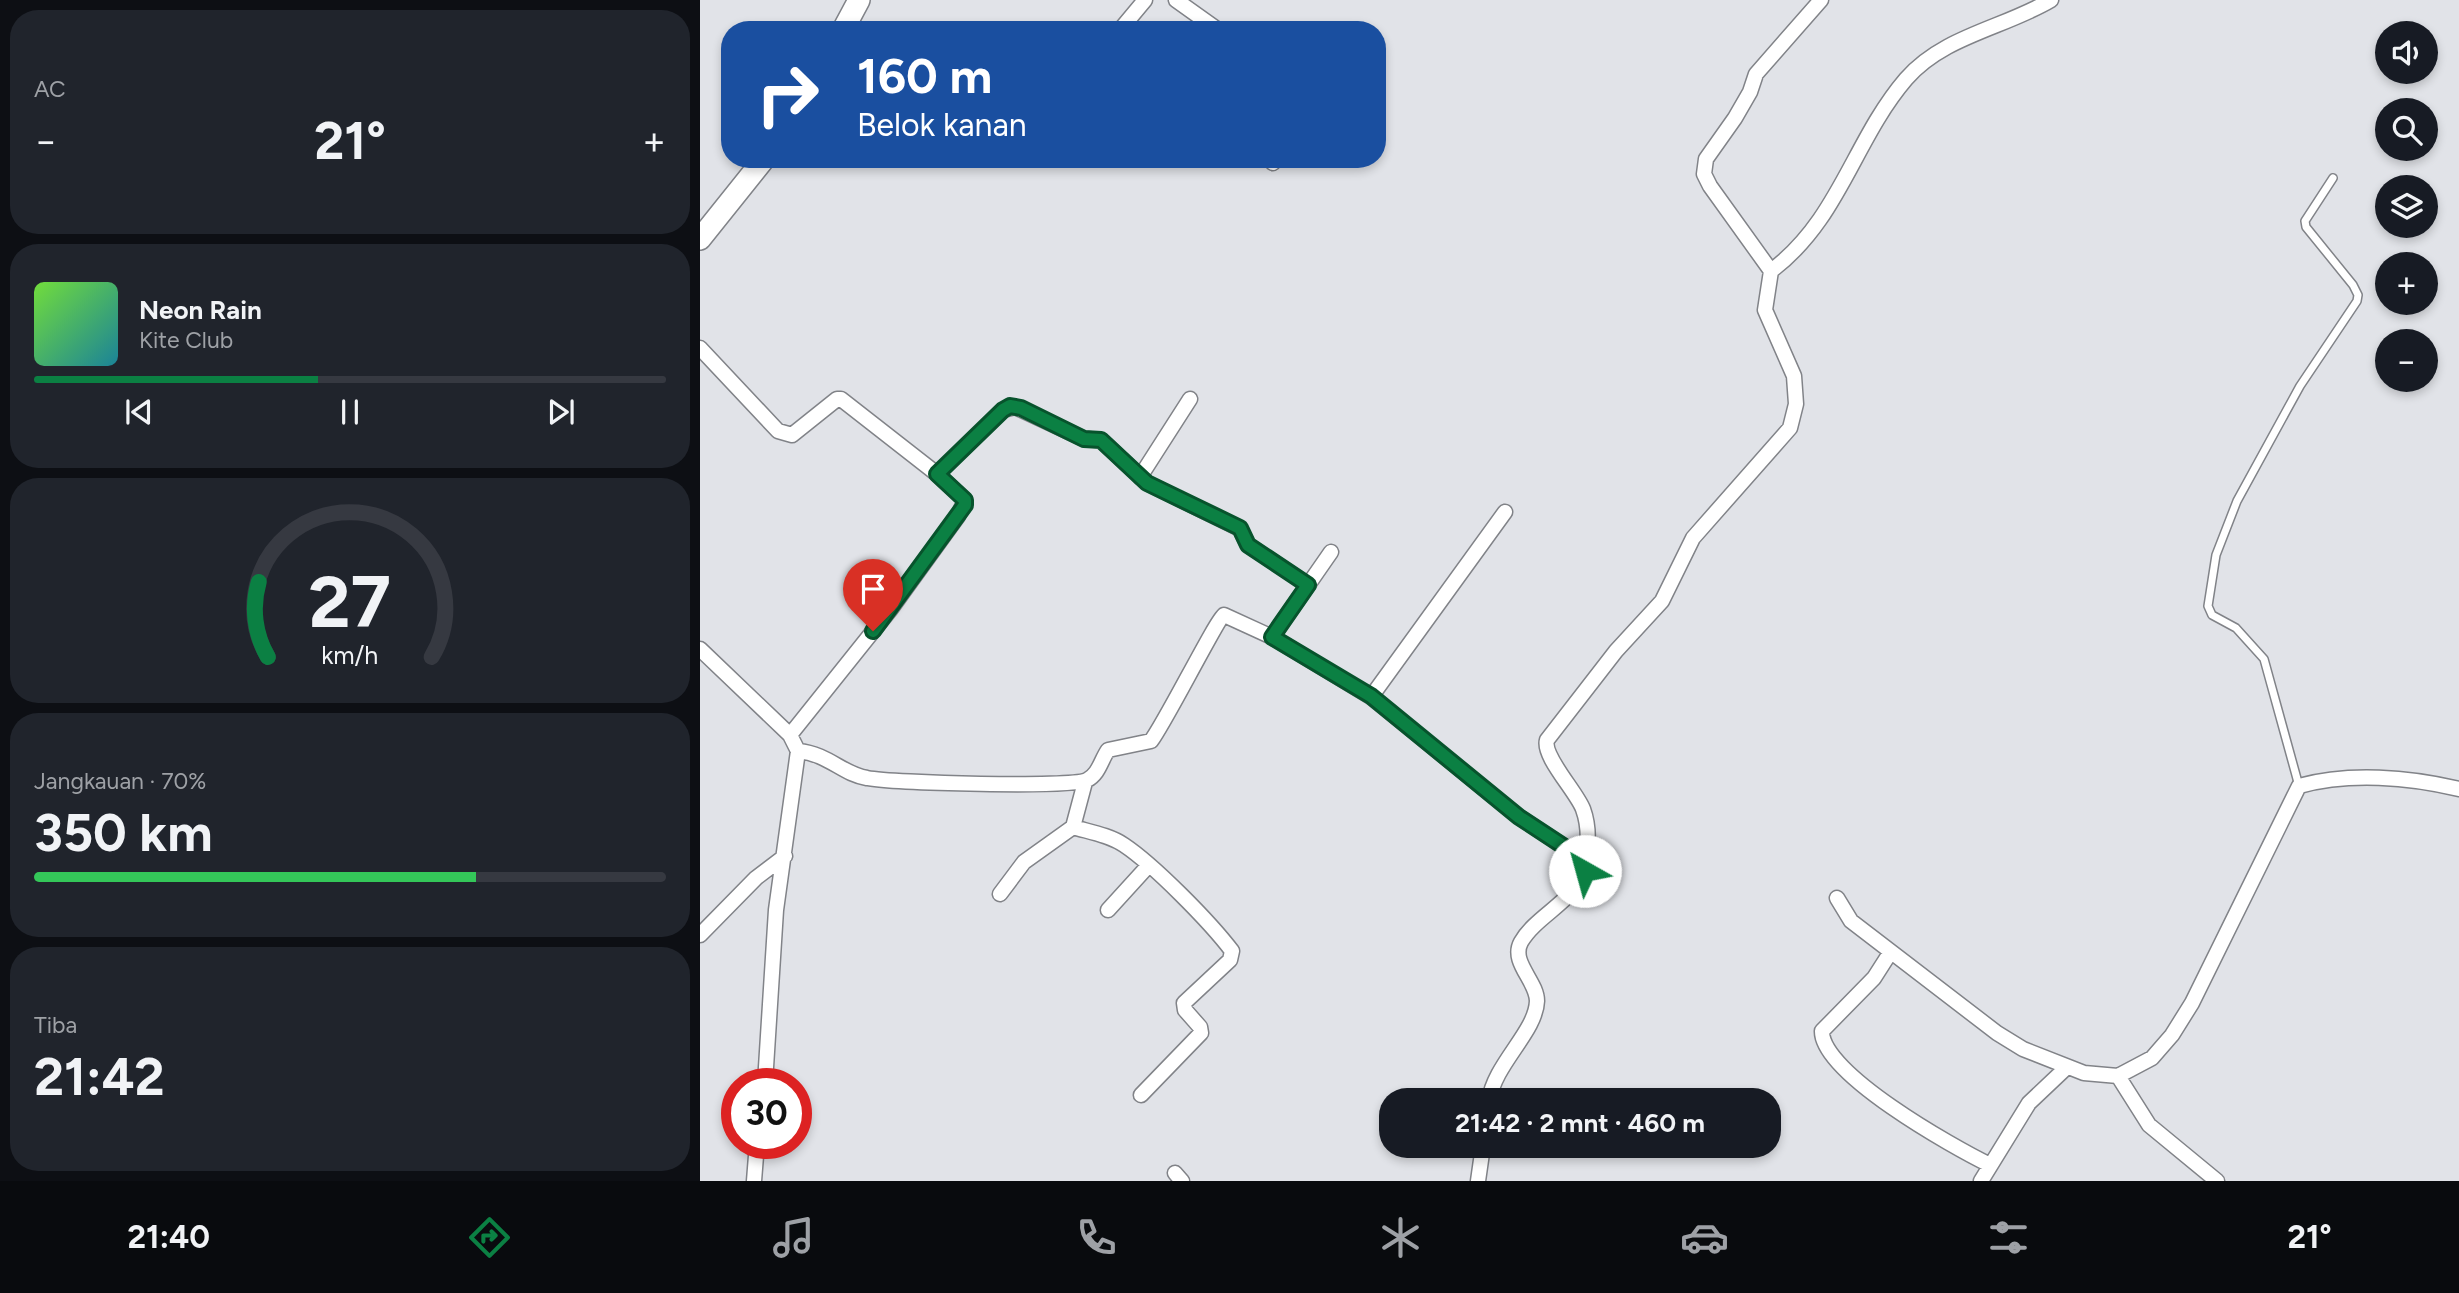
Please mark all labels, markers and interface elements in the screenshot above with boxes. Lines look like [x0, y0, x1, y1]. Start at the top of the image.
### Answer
map controls [2375, 21, 2438, 392]
button: sound [2375, 21, 2438, 84]
text: 160 m [857, 46, 992, 105]
icon: right [742, 49, 833, 140]
text: AC [34, 75, 66, 103]
button: search [2375, 98, 2438, 161]
text: Belok kanan [857, 106, 1027, 144]
text: 21° [314, 110, 386, 172]
text: − [34, 118, 58, 164]
text: + [642, 118, 666, 164]
button: layers [2375, 175, 2438, 238]
button: + [2375, 252, 2438, 315]
text: Neon Rain [139, 294, 262, 326]
text: Kite Club [139, 326, 233, 354]
button: − [2375, 329, 2438, 392]
icon: previous [120, 393, 158, 431]
icon: pause [331, 393, 369, 431]
icon: next [542, 393, 580, 431]
text: 27 [309, 558, 391, 645]
pin [843, 559, 903, 631]
icon: arrive [854, 570, 892, 608]
text: km/h [321, 639, 379, 669]
text: Jangkauan · 70% [34, 767, 206, 795]
text: 350 km [34, 802, 213, 864]
position arrow [1548, 834, 1622, 908]
text: Tiba [34, 1011, 77, 1039]
text: 21:42 [34, 1046, 165, 1108]
speed limit sign: 30 [721, 1068, 812, 1159]
text: 21:42 · 2 mnt · 460 m [1455, 1107, 1705, 1139]
icon: directions [465, 1213, 514, 1262]
icon: music [769, 1213, 818, 1262]
icon: phone [1072, 1213, 1121, 1262]
icon: climate [1376, 1213, 1425, 1262]
icon: car [1680, 1213, 1729, 1262]
icon: filters [1984, 1213, 2033, 1262]
text: 21:40 [127, 1218, 210, 1256]
text: 21° [2287, 1218, 2332, 1256]

